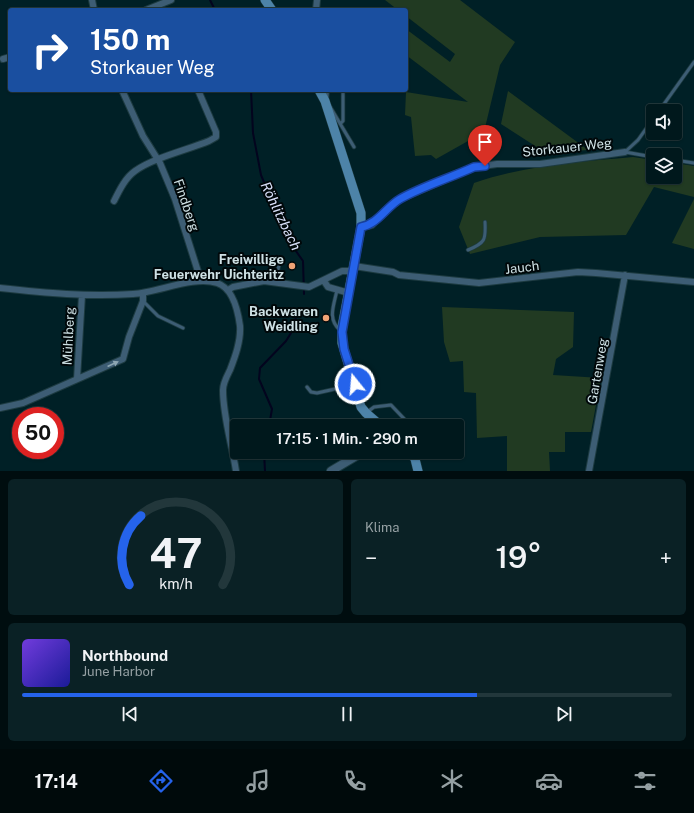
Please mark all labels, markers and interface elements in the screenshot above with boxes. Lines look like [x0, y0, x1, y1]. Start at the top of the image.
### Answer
text: 150 m [90, 23, 170, 56]
icon: right [24, 24, 76, 76]
text: Storkauer Weg [90, 57, 215, 78]
map controls [646, 104, 682, 184]
button: sound [646, 104, 682, 140]
pin [468, 125, 502, 166]
icon: arrive [474, 131, 496, 153]
street label: Storkauer Weg [521, 135, 613, 160]
button: layers [646, 148, 682, 184]
street label: Findberg [171, 177, 202, 233]
water label: Röhlitzbach [258, 179, 305, 253]
place label: Freiwillige Feuerwehr Uichteritz [154, 252, 285, 282]
street label: Jauch [504, 258, 540, 277]
marker: Freiwillige Feuerwehr Uichteritz [287, 261, 297, 271]
place label: Backwaren Weidling [249, 304, 318, 334]
street label: Mühlberg [59, 306, 78, 366]
marker: Backwaren Weidling [321, 313, 331, 323]
street label: Gartenweg [584, 337, 611, 405]
one-way arrow [108, 361, 119, 367]
position arrow [334, 363, 376, 405]
speed limit sign: 50 [12, 407, 64, 459]
text: 17:15 · 1 Min. · 290 m [276, 430, 418, 447]
text: Klima [365, 520, 399, 535]
text: 47 [149, 528, 202, 577]
text: 19° [496, 539, 541, 575]
text: − [365, 545, 377, 571]
text: + [660, 545, 672, 571]
text: km/h [159, 575, 192, 592]
text: Northbound [82, 647, 168, 664]
text: June Harbor [82, 664, 155, 679]
icon: previous [119, 703, 141, 725]
icon: pause [336, 703, 358, 725]
icon: next [553, 703, 575, 725]
icon: directions [147, 767, 175, 795]
icon: music [244, 767, 272, 795]
icon: phone [341, 767, 369, 795]
icon: climate [438, 767, 466, 795]
icon: car [535, 767, 563, 795]
icon: filters [631, 767, 659, 795]
text: 17:14 [34, 771, 78, 792]

